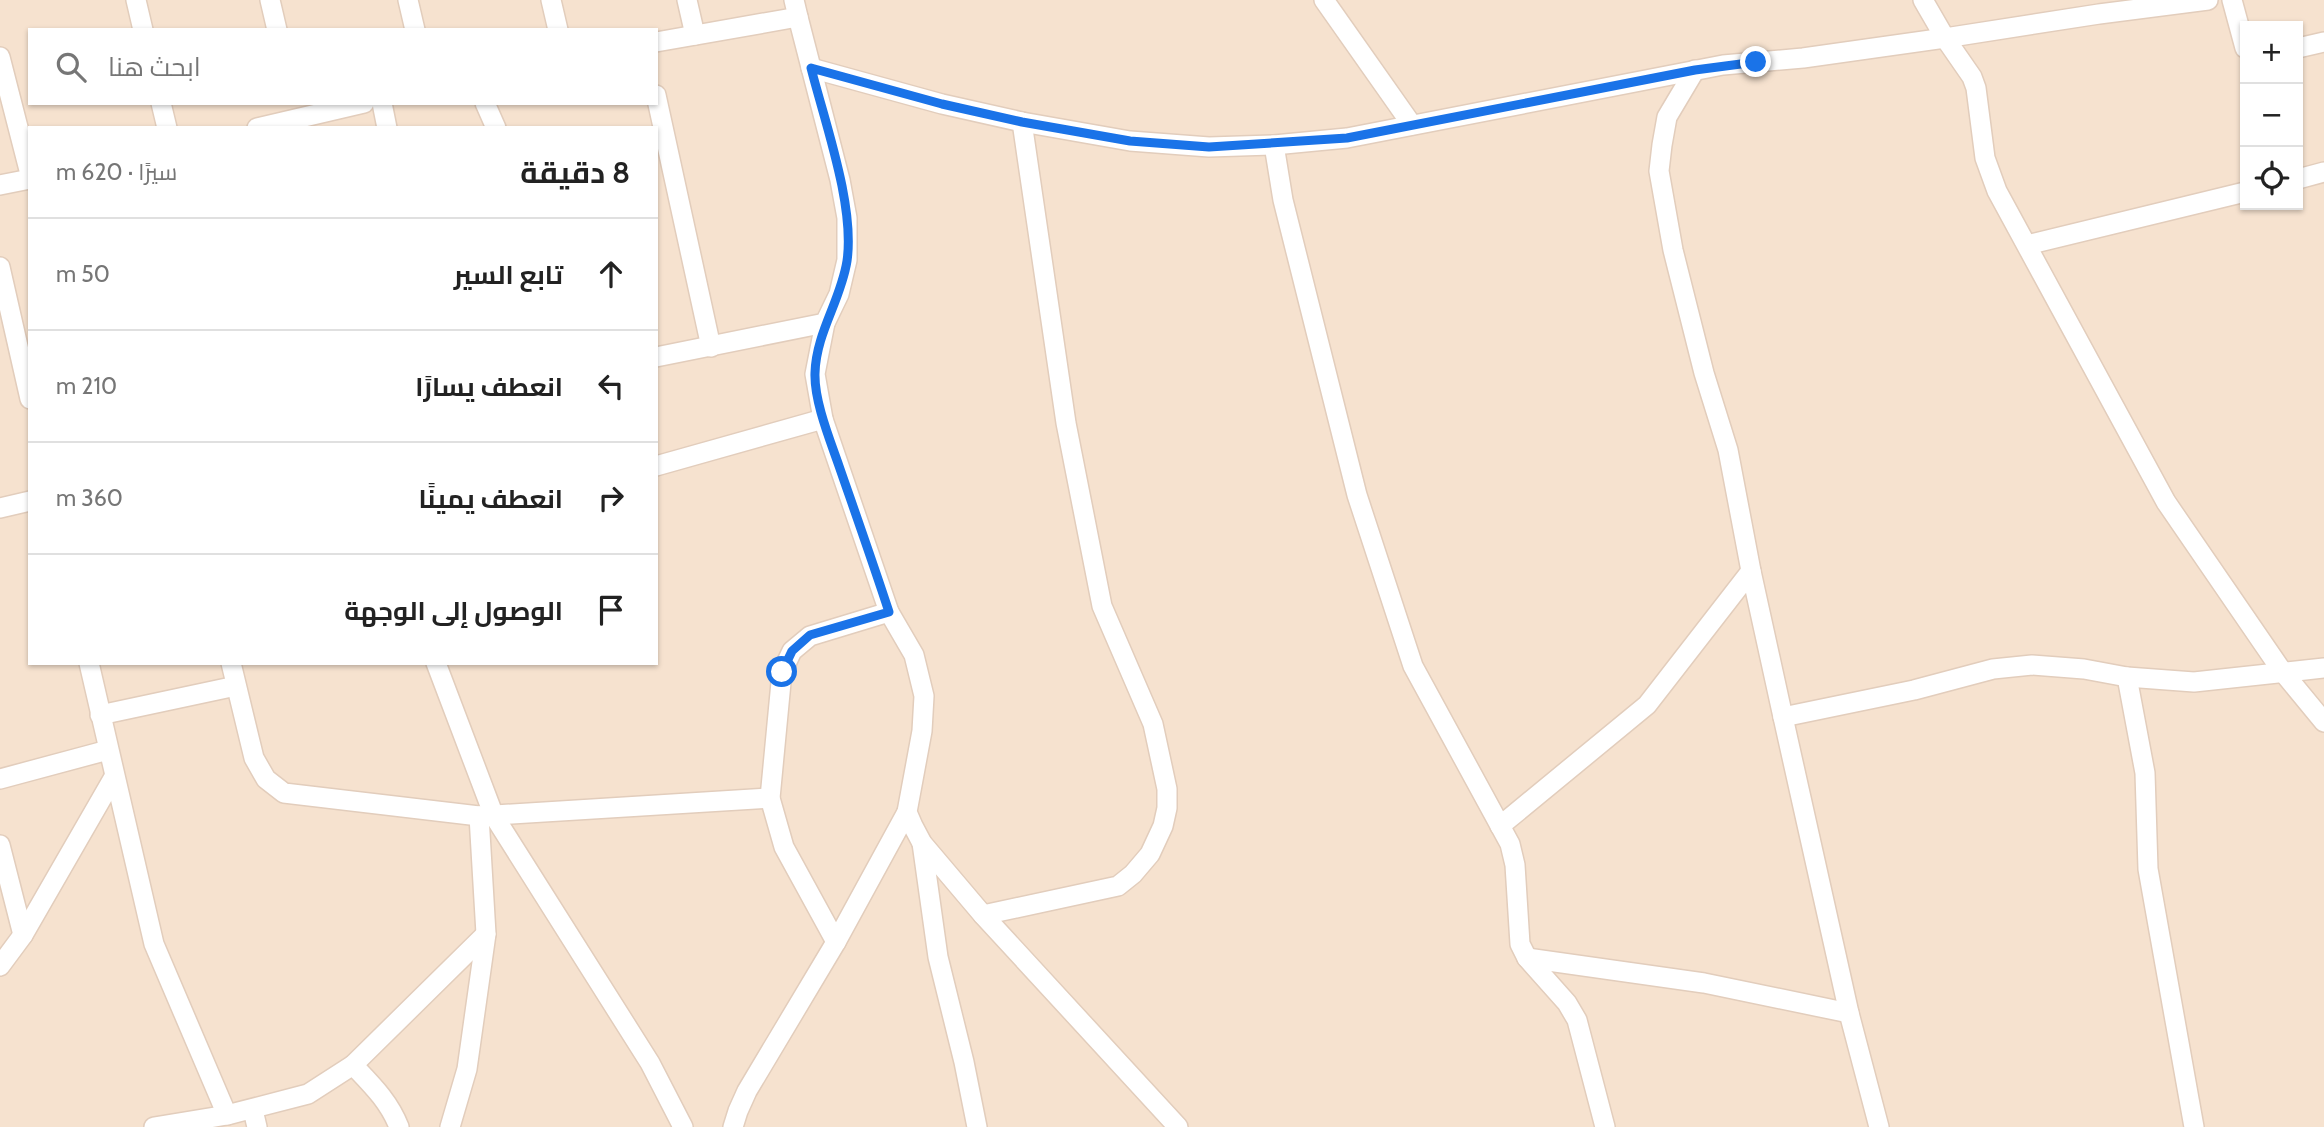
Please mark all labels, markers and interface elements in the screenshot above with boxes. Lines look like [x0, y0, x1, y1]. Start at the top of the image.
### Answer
map controls [2240, 21, 2303, 210]
button: + [2240, 21, 2303, 84]
search box [28, 28, 658, 105]
route end [1740, 46, 1771, 77]
icon: search [52, 48, 90, 86]
text: ابحث هنا [108, 51, 201, 83]
button: − [2240, 84, 2303, 147]
button: locate [2240, 147, 2303, 210]
text: 8 دقيقة [520, 154, 630, 191]
text: سيرًا · 620 m [56, 158, 177, 186]
icon: ahead [592, 255, 630, 293]
text: تابع السير [454, 259, 563, 291]
text: 50 m [56, 260, 110, 288]
icon: left [592, 367, 630, 405]
text: انعطف يسارًا [415, 371, 563, 403]
text: 210 m [56, 372, 117, 400]
icon: right [592, 479, 630, 517]
text: انعطف يمينًا [419, 483, 563, 515]
text: 360 m [56, 484, 123, 512]
icon: arrive [592, 591, 630, 629]
text: الوصول إلى الوجهة [344, 595, 563, 627]
route start [766, 656, 797, 687]

